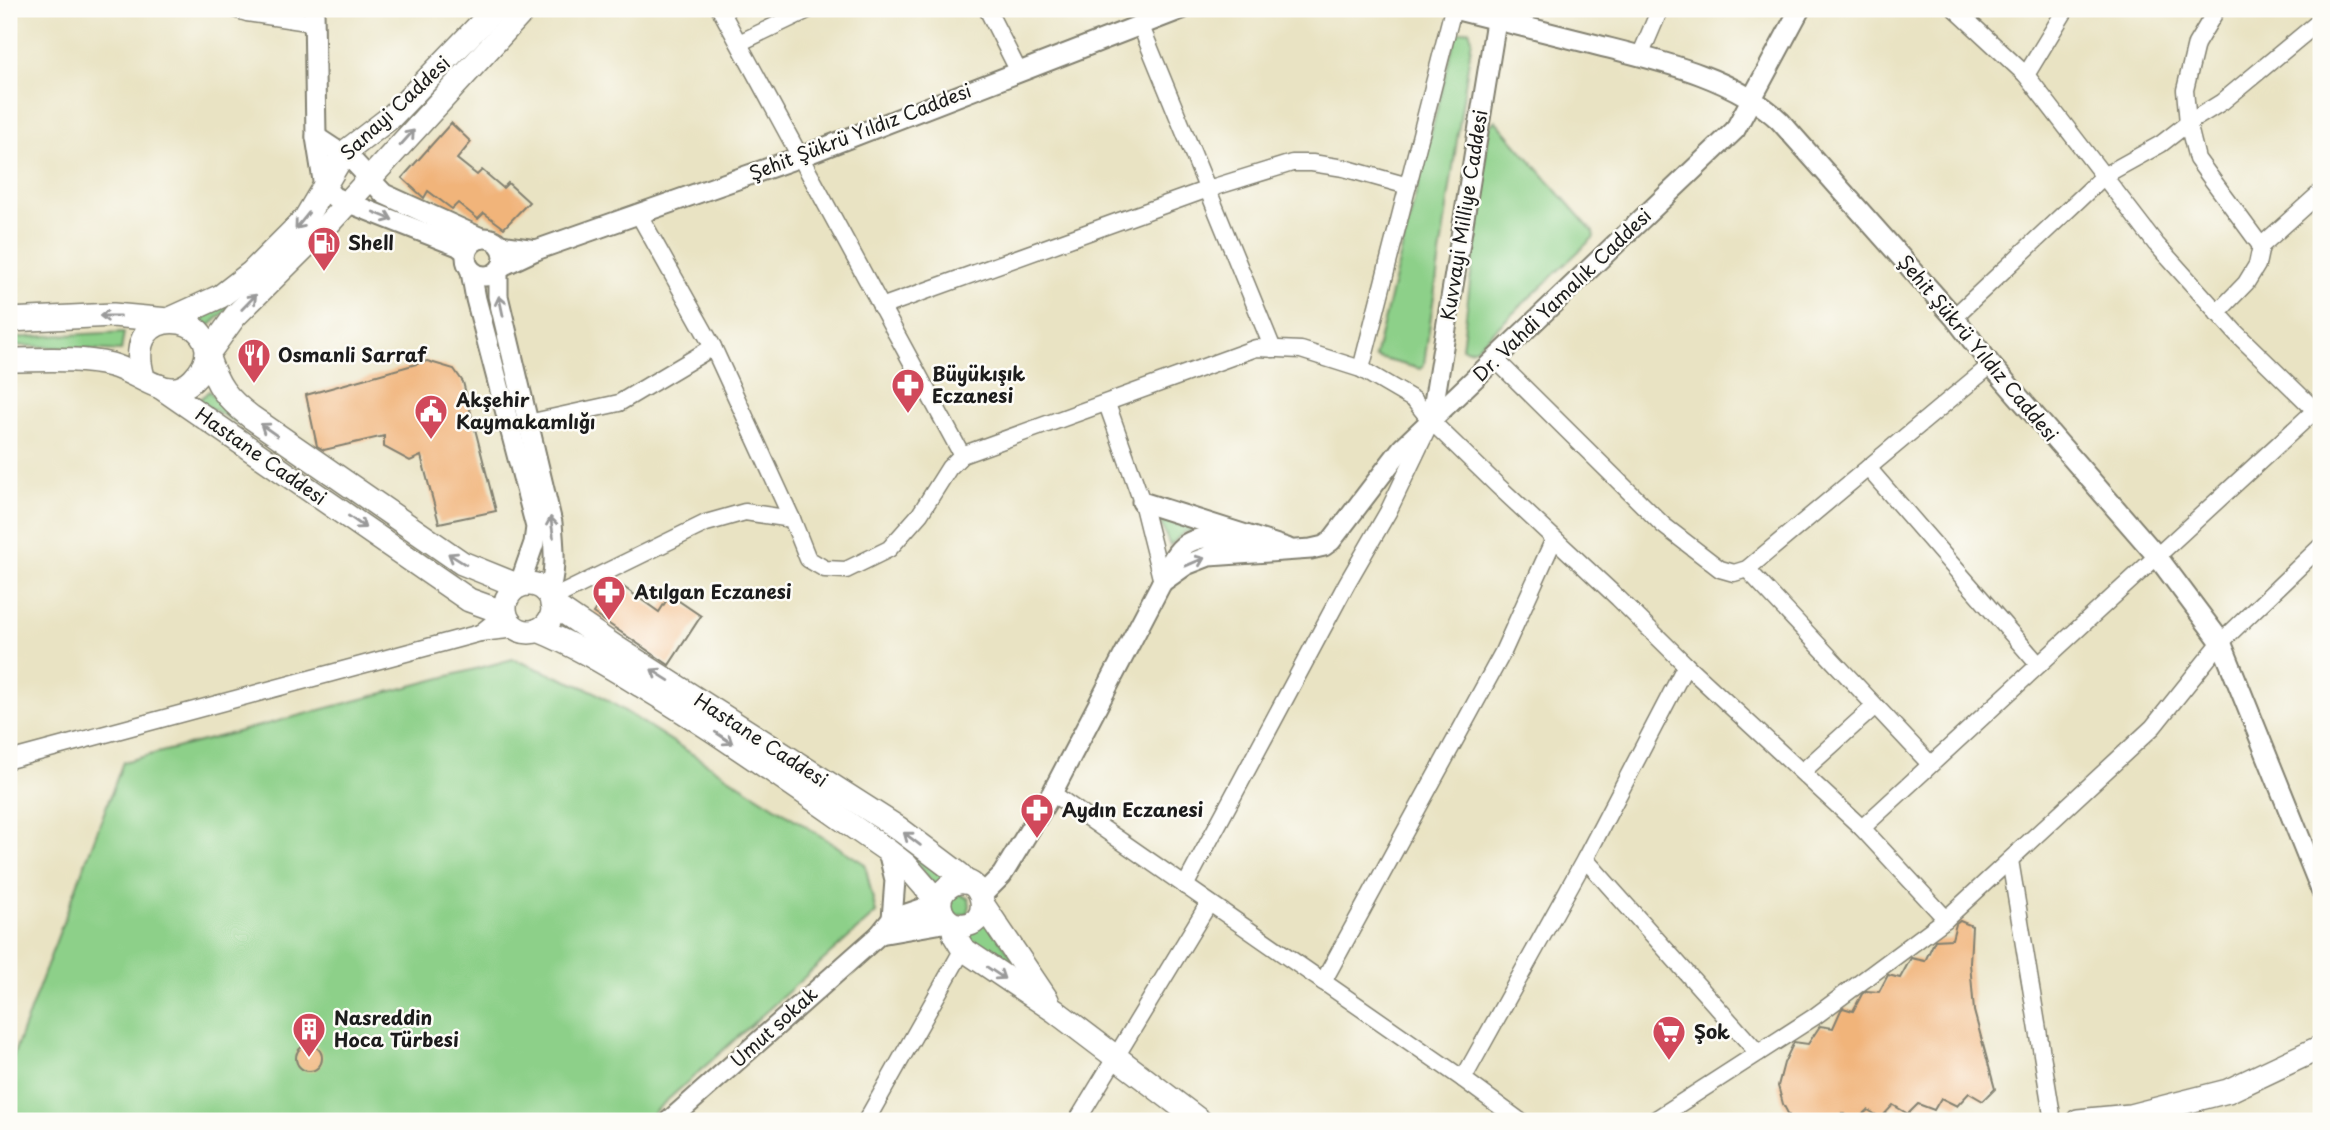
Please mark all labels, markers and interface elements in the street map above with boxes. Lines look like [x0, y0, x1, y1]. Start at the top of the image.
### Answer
street label: Sanayi Caddesi [333, 49, 456, 166]
street label: Şehit Şükrü Yıldız Caddesi [744, 76, 975, 187]
street label: Kuvvayi Milliye Caddesi [1433, 107, 1493, 322]
one-way arrow [399, 129, 415, 147]
street label: Dr. Vahdi Yamalık Caddesi [1466, 201, 1657, 387]
one-way arrow [294, 211, 310, 229]
one-way arrow [372, 211, 394, 224]
fuel station icon: Shell [305, 224, 343, 273]
place label: Shell [348, 228, 394, 256]
street label: Şehit Şükrü Yıldız Caddesi [1892, 248, 2065, 447]
one-way arrow [240, 294, 257, 311]
one-way arrow [493, 295, 507, 318]
one-way arrow [99, 309, 122, 322]
restaurant icon: Osmanli Sarraf [235, 336, 273, 385]
place label: Osmanli Sarraf [278, 340, 428, 368]
place label: Büyükışık Eczanesi [932, 359, 1025, 409]
pharmacy icon: Büyükışık Eczanesi [889, 366, 927, 415]
place label: Akşehir Kaymakamlığı [455, 385, 595, 435]
public building icon: Akşehir Kaymakamlığı [412, 392, 450, 441]
street label: Hastane Caddesi [190, 399, 333, 511]
one-way arrow [260, 423, 279, 437]
one-way arrow [347, 515, 366, 529]
one-way arrow [545, 516, 558, 539]
one-way arrow [447, 551, 467, 565]
one-way arrow [1184, 555, 1206, 568]
pharmacy icon: Atılgan Eczanesi [590, 573, 628, 622]
place label: Atılgan Eczanesi [633, 577, 792, 605]
one-way arrow [651, 668, 670, 683]
street label: Hastane Caddesi [689, 685, 834, 793]
one-way arrow [714, 731, 733, 746]
pharmacy icon: Aydın Eczanesi [1018, 791, 1056, 840]
place label: Aydın Eczanesi [1062, 795, 1204, 823]
one-way arrow [903, 832, 922, 847]
one-way arrow [986, 966, 1006, 980]
street label: Umut sokak [723, 979, 823, 1073]
place label: Nasreddin Hoca Türbesi [334, 1003, 459, 1053]
building icon: Nasreddin Hoca Türbesi [290, 1010, 328, 1059]
supermarket icon: Şok [1650, 1013, 1688, 1062]
place label: Şok [1694, 1017, 1730, 1045]

